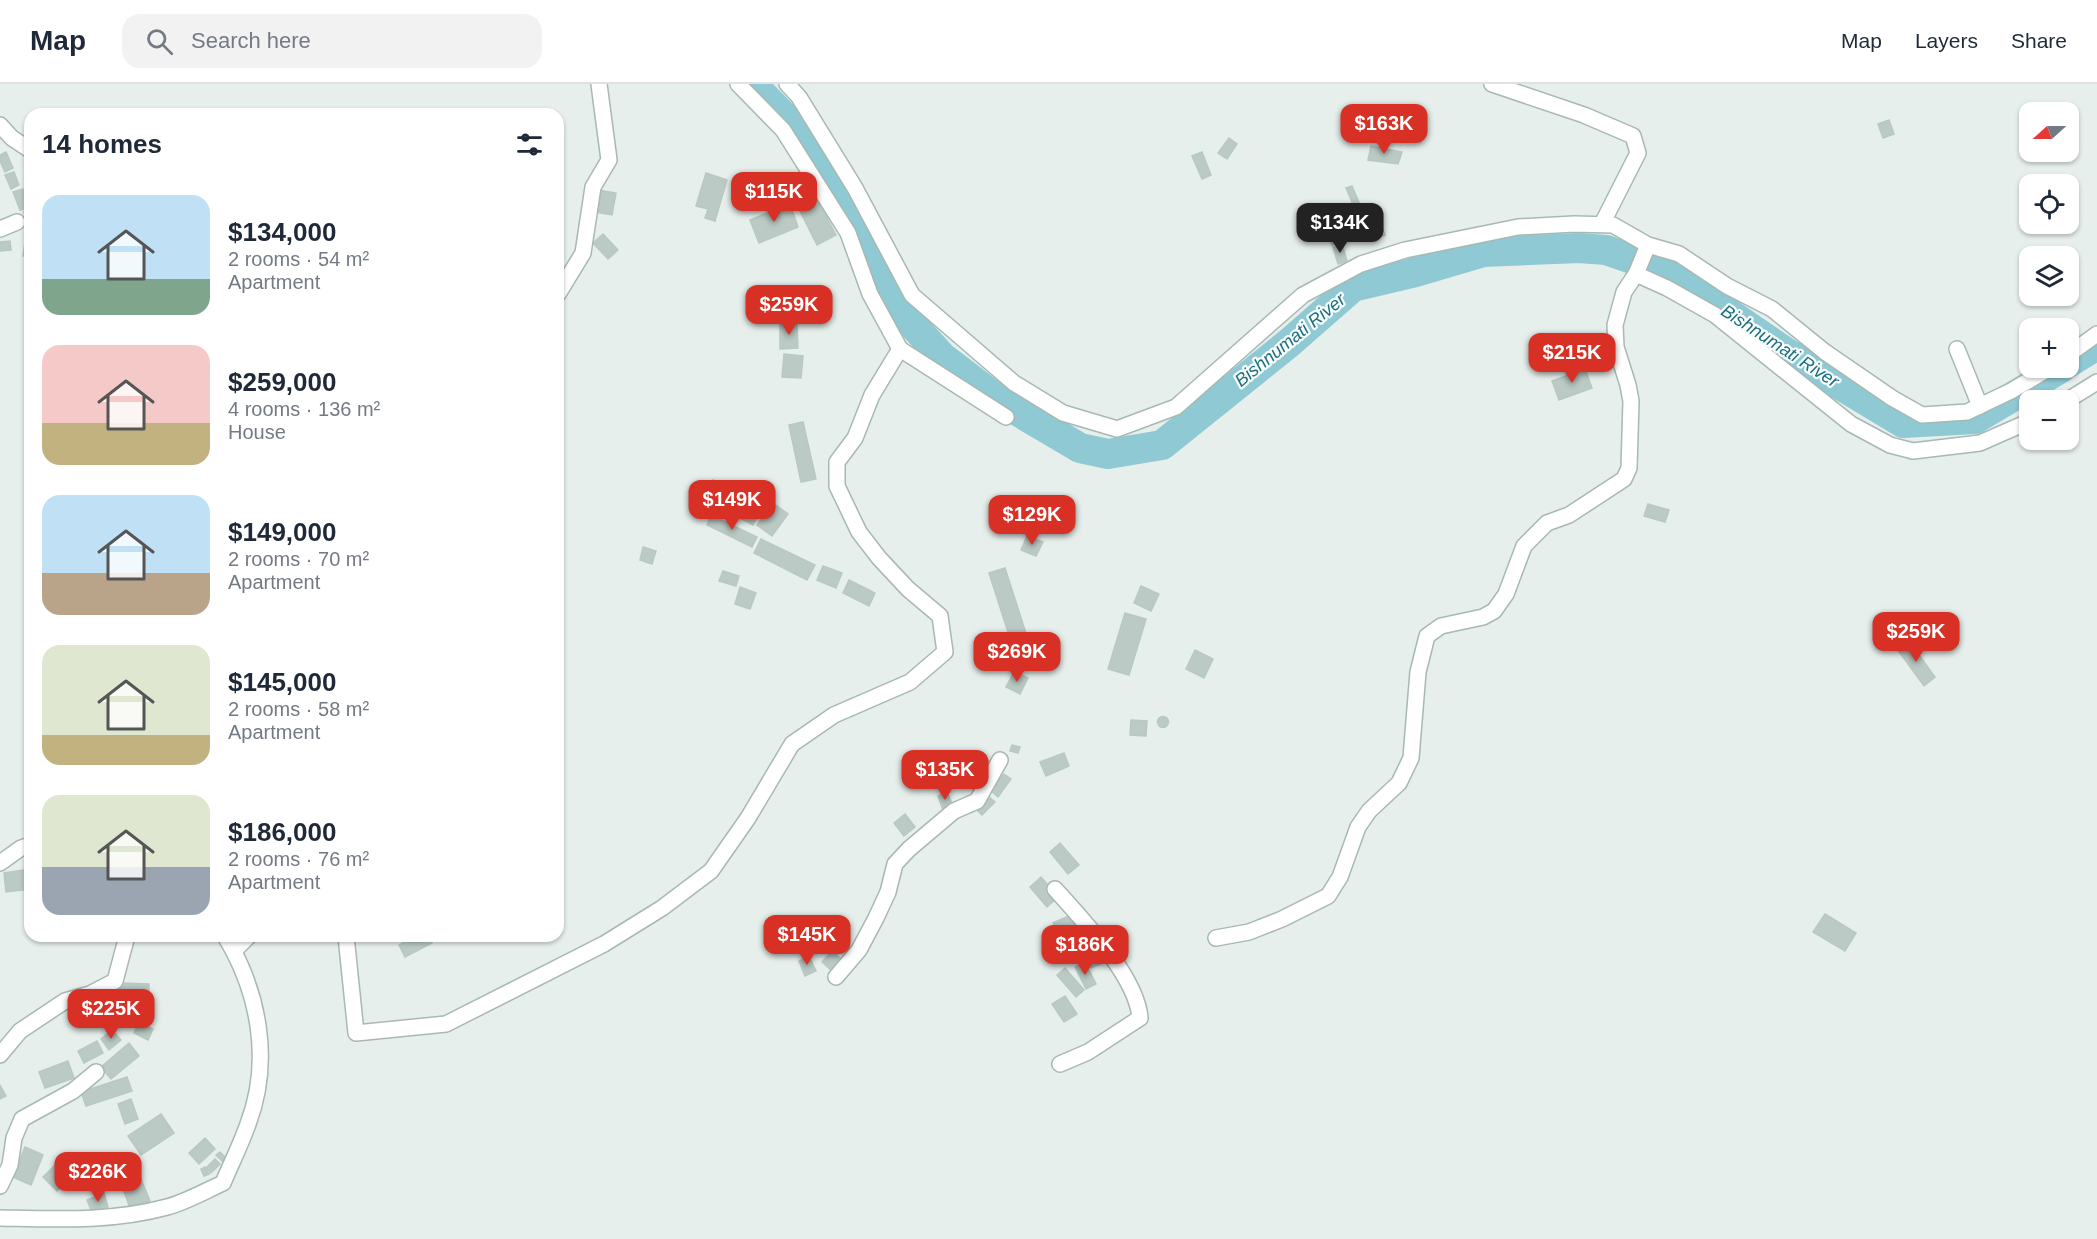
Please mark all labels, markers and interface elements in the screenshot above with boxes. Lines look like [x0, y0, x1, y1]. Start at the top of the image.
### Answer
search box [122, 14, 542, 68]
text: Map [30, 25, 86, 56]
icon: search [143, 25, 176, 58]
text: Search here [191, 28, 311, 53]
text: Map [1841, 29, 1882, 52]
text: Layers [1915, 29, 1978, 52]
text: Share [2011, 29, 2067, 52]
north arrow [2019, 102, 2079, 162]
map controls [2019, 102, 2079, 450]
pin: $163K [1342, 104, 1426, 155]
text: $163K [1355, 112, 1413, 134]
icon: filters [513, 128, 546, 161]
text: 14 homes [42, 129, 162, 159]
pin: $115K [732, 172, 816, 223]
button: locate [2019, 174, 2079, 234]
text: $115K [745, 180, 803, 202]
pin: $134K [1298, 203, 1382, 254]
text: $134K [1311, 211, 1369, 233]
text: $134,000 [228, 217, 336, 247]
icon: home [90, 219, 162, 291]
button: layers [2019, 246, 2079, 306]
text: 2 rooms · 54 m² [228, 248, 369, 270]
text: Apartment [228, 271, 320, 293]
pin: $259K [747, 285, 831, 336]
water label: Bishnumati River [1231, 289, 1350, 391]
text: $259K [760, 293, 818, 315]
water label: Bishnumati River [1718, 301, 1843, 392]
button: + [2019, 318, 2079, 378]
pin: $215K [1530, 333, 1614, 384]
text: $215K [1543, 341, 1601, 363]
text: $259,000 [228, 367, 336, 397]
icon: home [90, 369, 162, 441]
button: − [2019, 390, 2079, 450]
text: 4 rooms · 136 m² [228, 398, 380, 420]
text: House [228, 421, 286, 443]
pin: $149K [690, 480, 774, 531]
text: $149K [703, 488, 761, 510]
pin: $129K [990, 495, 1074, 546]
text: $129K [1003, 503, 1061, 525]
text: $149,000 [228, 517, 336, 547]
icon: home [90, 519, 162, 591]
text: 2 rooms · 70 m² [228, 548, 369, 570]
text: Apartment [228, 571, 320, 593]
pin: $259K [1874, 612, 1958, 663]
text: $259K [1887, 620, 1945, 642]
pin: $269K [975, 632, 1059, 683]
text: $269K [988, 640, 1046, 662]
text: $145,000 [228, 667, 336, 697]
icon: home [90, 669, 162, 741]
text: 2 rooms · 58 m² [228, 698, 369, 720]
text: Apartment [228, 721, 320, 743]
pin: $135K [903, 750, 987, 801]
text: $135K [916, 758, 974, 780]
text: $186,000 [228, 817, 336, 847]
icon: home [90, 819, 162, 891]
text: 2 rooms · 76 m² [228, 848, 369, 870]
text: Apartment [228, 871, 320, 893]
pin: $145K [765, 915, 849, 966]
text: $145K [778, 923, 836, 945]
pin: $186K [1043, 925, 1127, 976]
text: $186K [1056, 933, 1114, 955]
pin: $225K [69, 989, 153, 1040]
text: $225K [82, 997, 140, 1019]
pin: $226K [56, 1152, 140, 1203]
text: $226K [69, 1160, 127, 1182]

